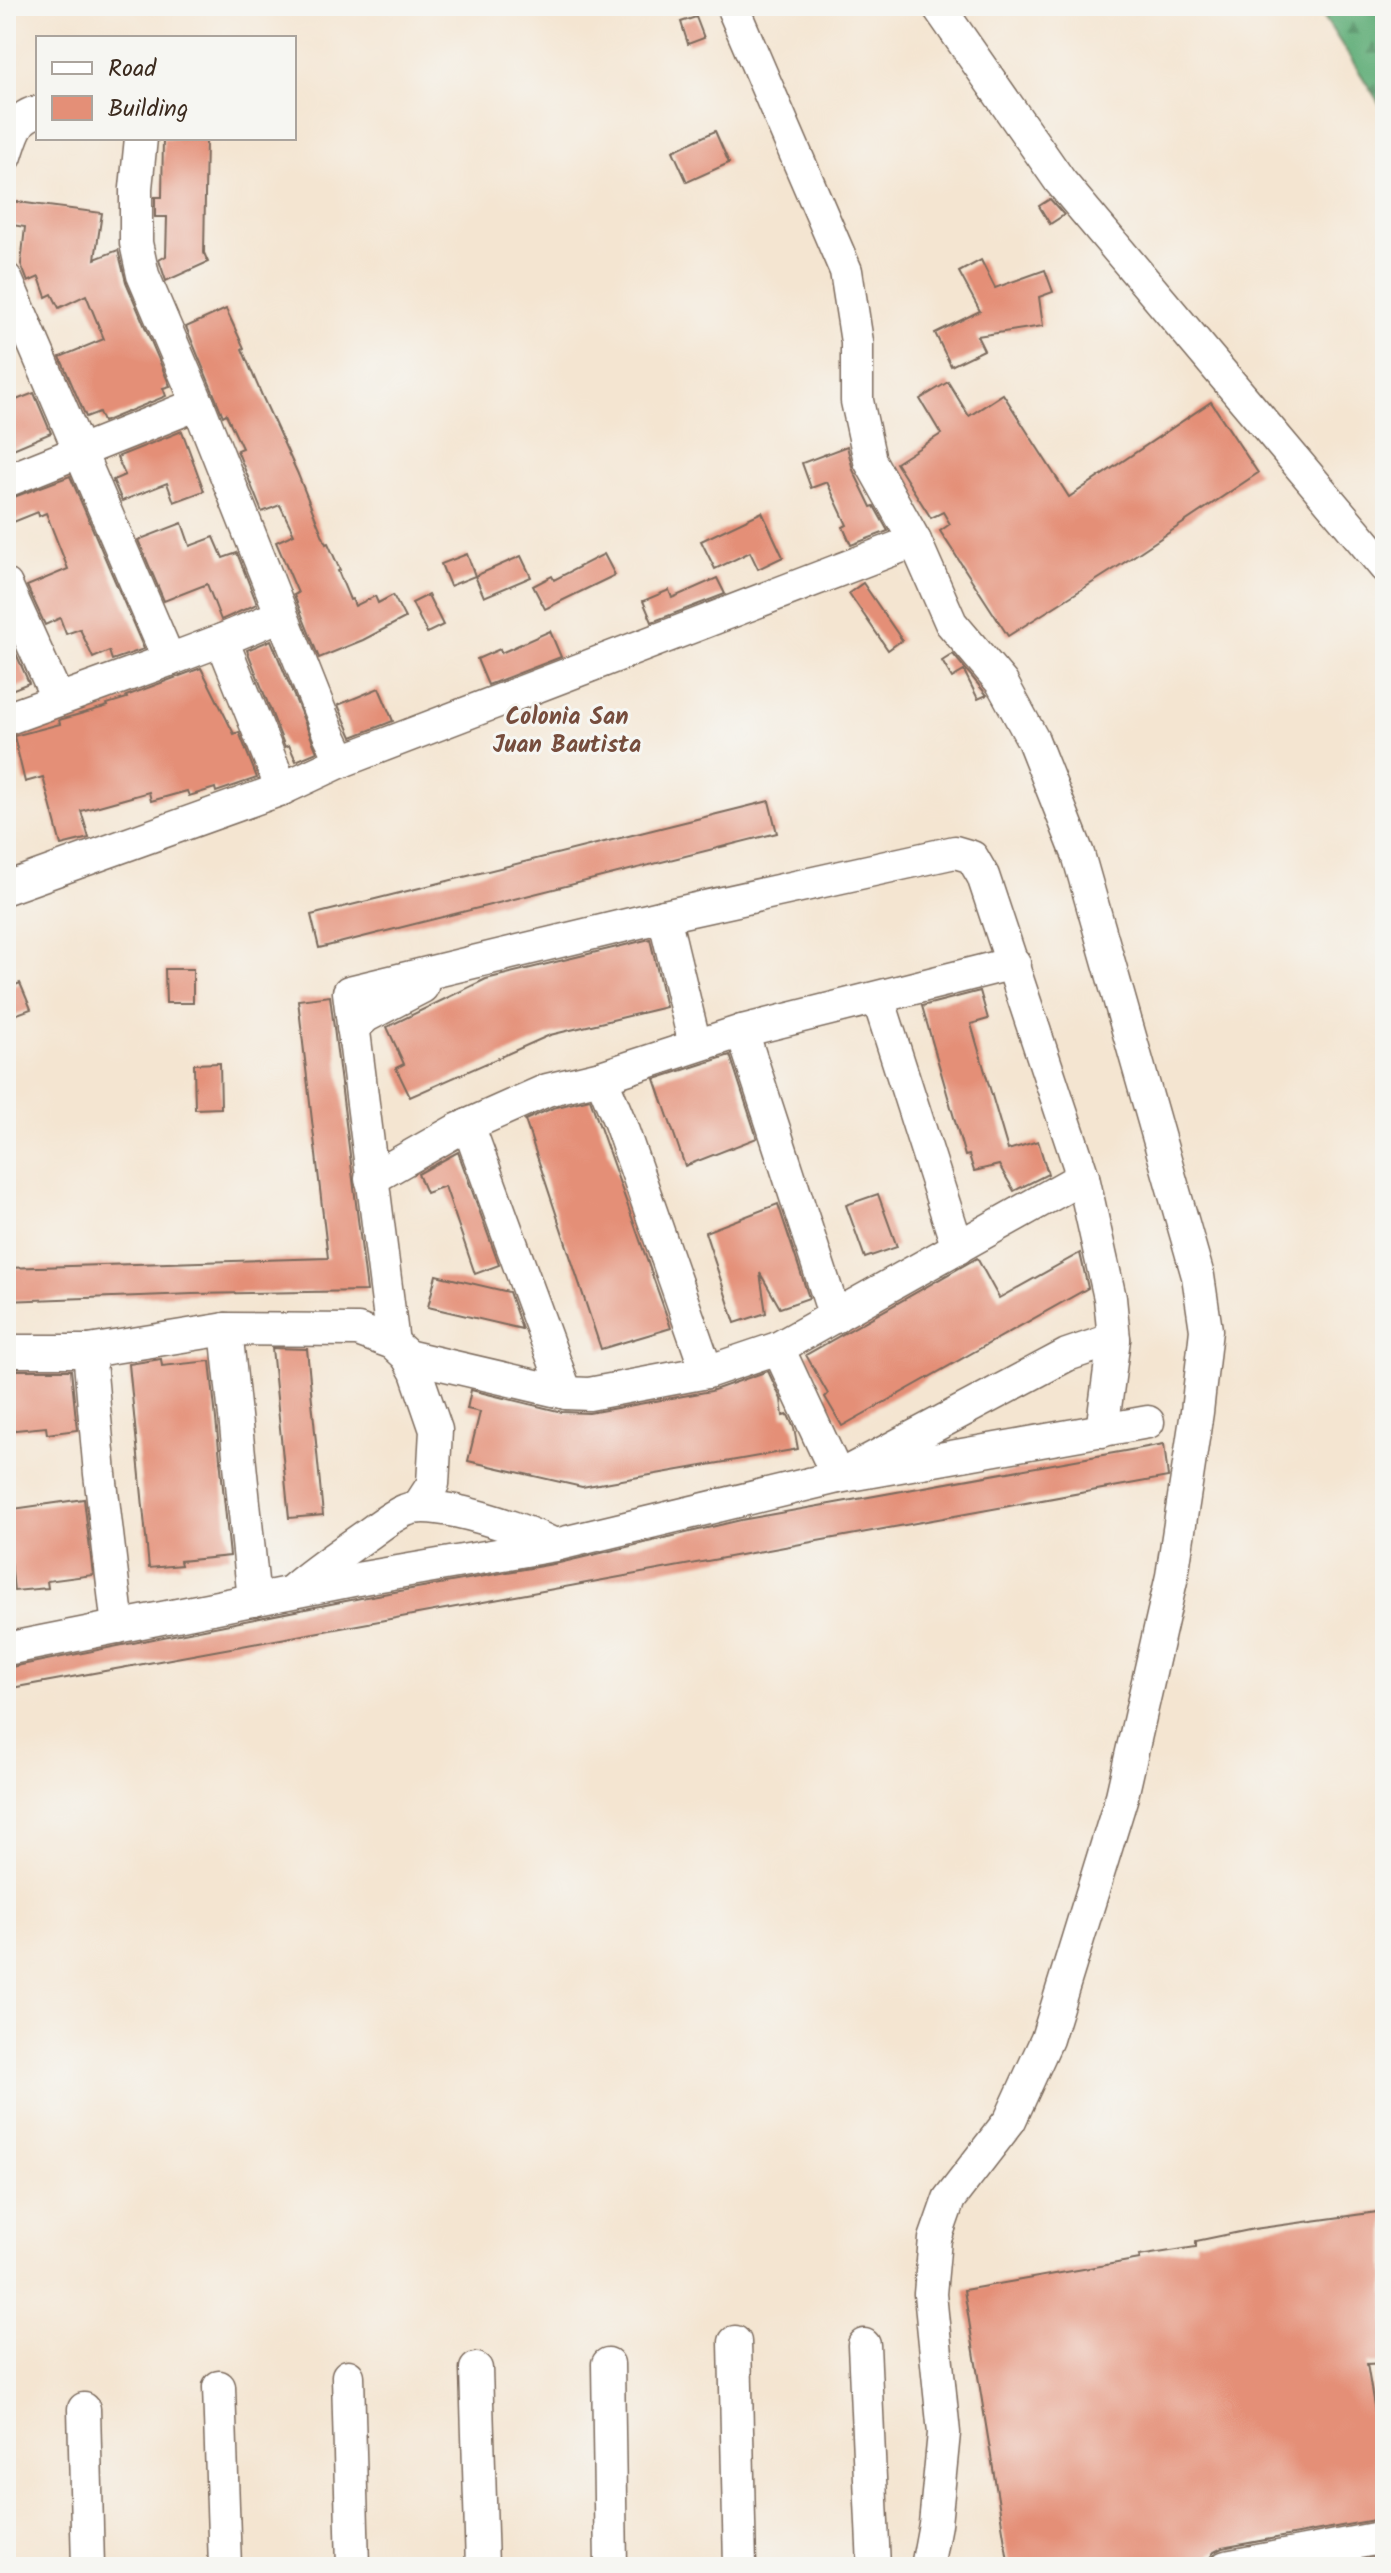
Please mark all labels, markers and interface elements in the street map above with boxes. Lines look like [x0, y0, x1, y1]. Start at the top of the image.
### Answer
legend [36, 36, 296, 140]
text: Road [108, 50, 157, 89]
text: Building [108, 90, 188, 129]
district label: Colonia San Juan Bautista [493, 698, 641, 765]

